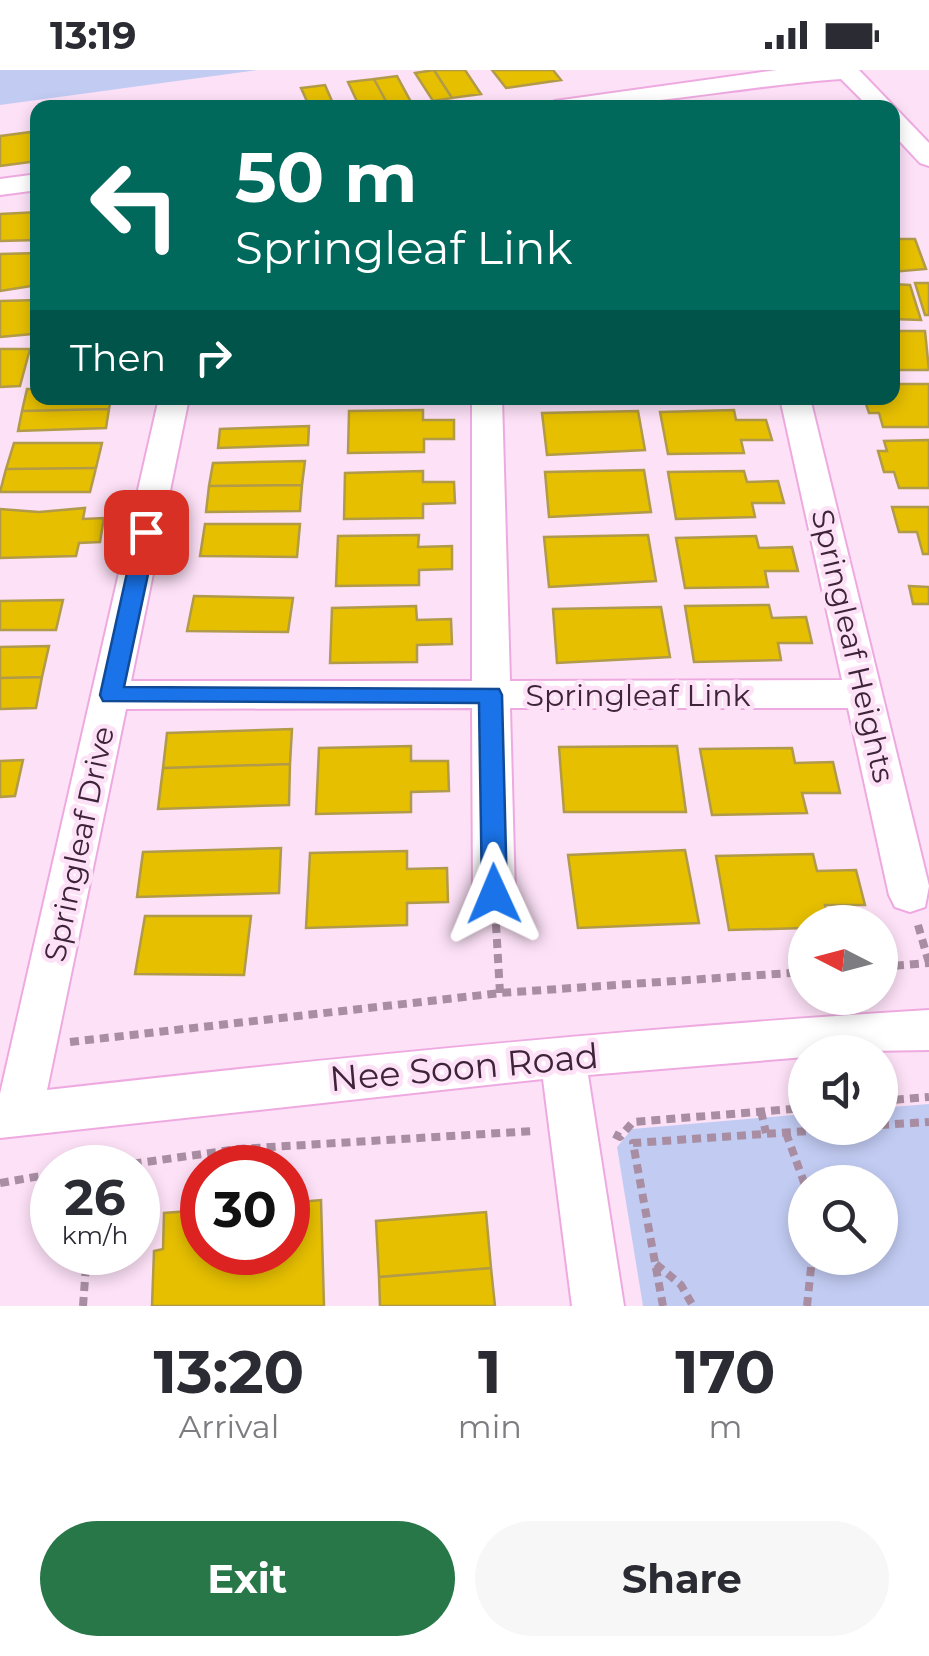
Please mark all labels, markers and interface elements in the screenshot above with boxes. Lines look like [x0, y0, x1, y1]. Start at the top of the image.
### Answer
text: 13:19 [50, 12, 136, 59]
text: 50 m [235, 134, 417, 220]
icon: left [70, 140, 200, 270]
text: Springleaf Link [235, 220, 572, 275]
icon: right [186, 330, 241, 385]
text: Then [70, 334, 166, 381]
pin [104, 490, 189, 575]
icon: arrive [119, 505, 174, 560]
street label: Springleaf Heights [804, 506, 902, 786]
street label: Springleaf Link [526, 677, 751, 714]
street label: Springleaf Drive [36, 723, 122, 965]
position arrow [442, 842, 546, 946]
north arrow [788, 905, 898, 1015]
map controls [788, 905, 898, 1275]
street label: Nee Soon Road [328, 1034, 600, 1100]
button: sound [788, 1035, 898, 1145]
speed limit sign: 30 [180, 1145, 310, 1275]
button: search [788, 1165, 898, 1275]
text: 26 [64, 1167, 126, 1228]
text: km/h [62, 1220, 128, 1250]
text: 13:20 [153, 1335, 304, 1408]
text: 1 [478, 1335, 502, 1408]
text: 170 [675, 1335, 776, 1408]
text: Arrival [178, 1407, 279, 1446]
text: min [458, 1407, 522, 1446]
text: m [708, 1407, 742, 1446]
button: Exit [40, 1521, 455, 1636]
button: Share [475, 1521, 889, 1636]

